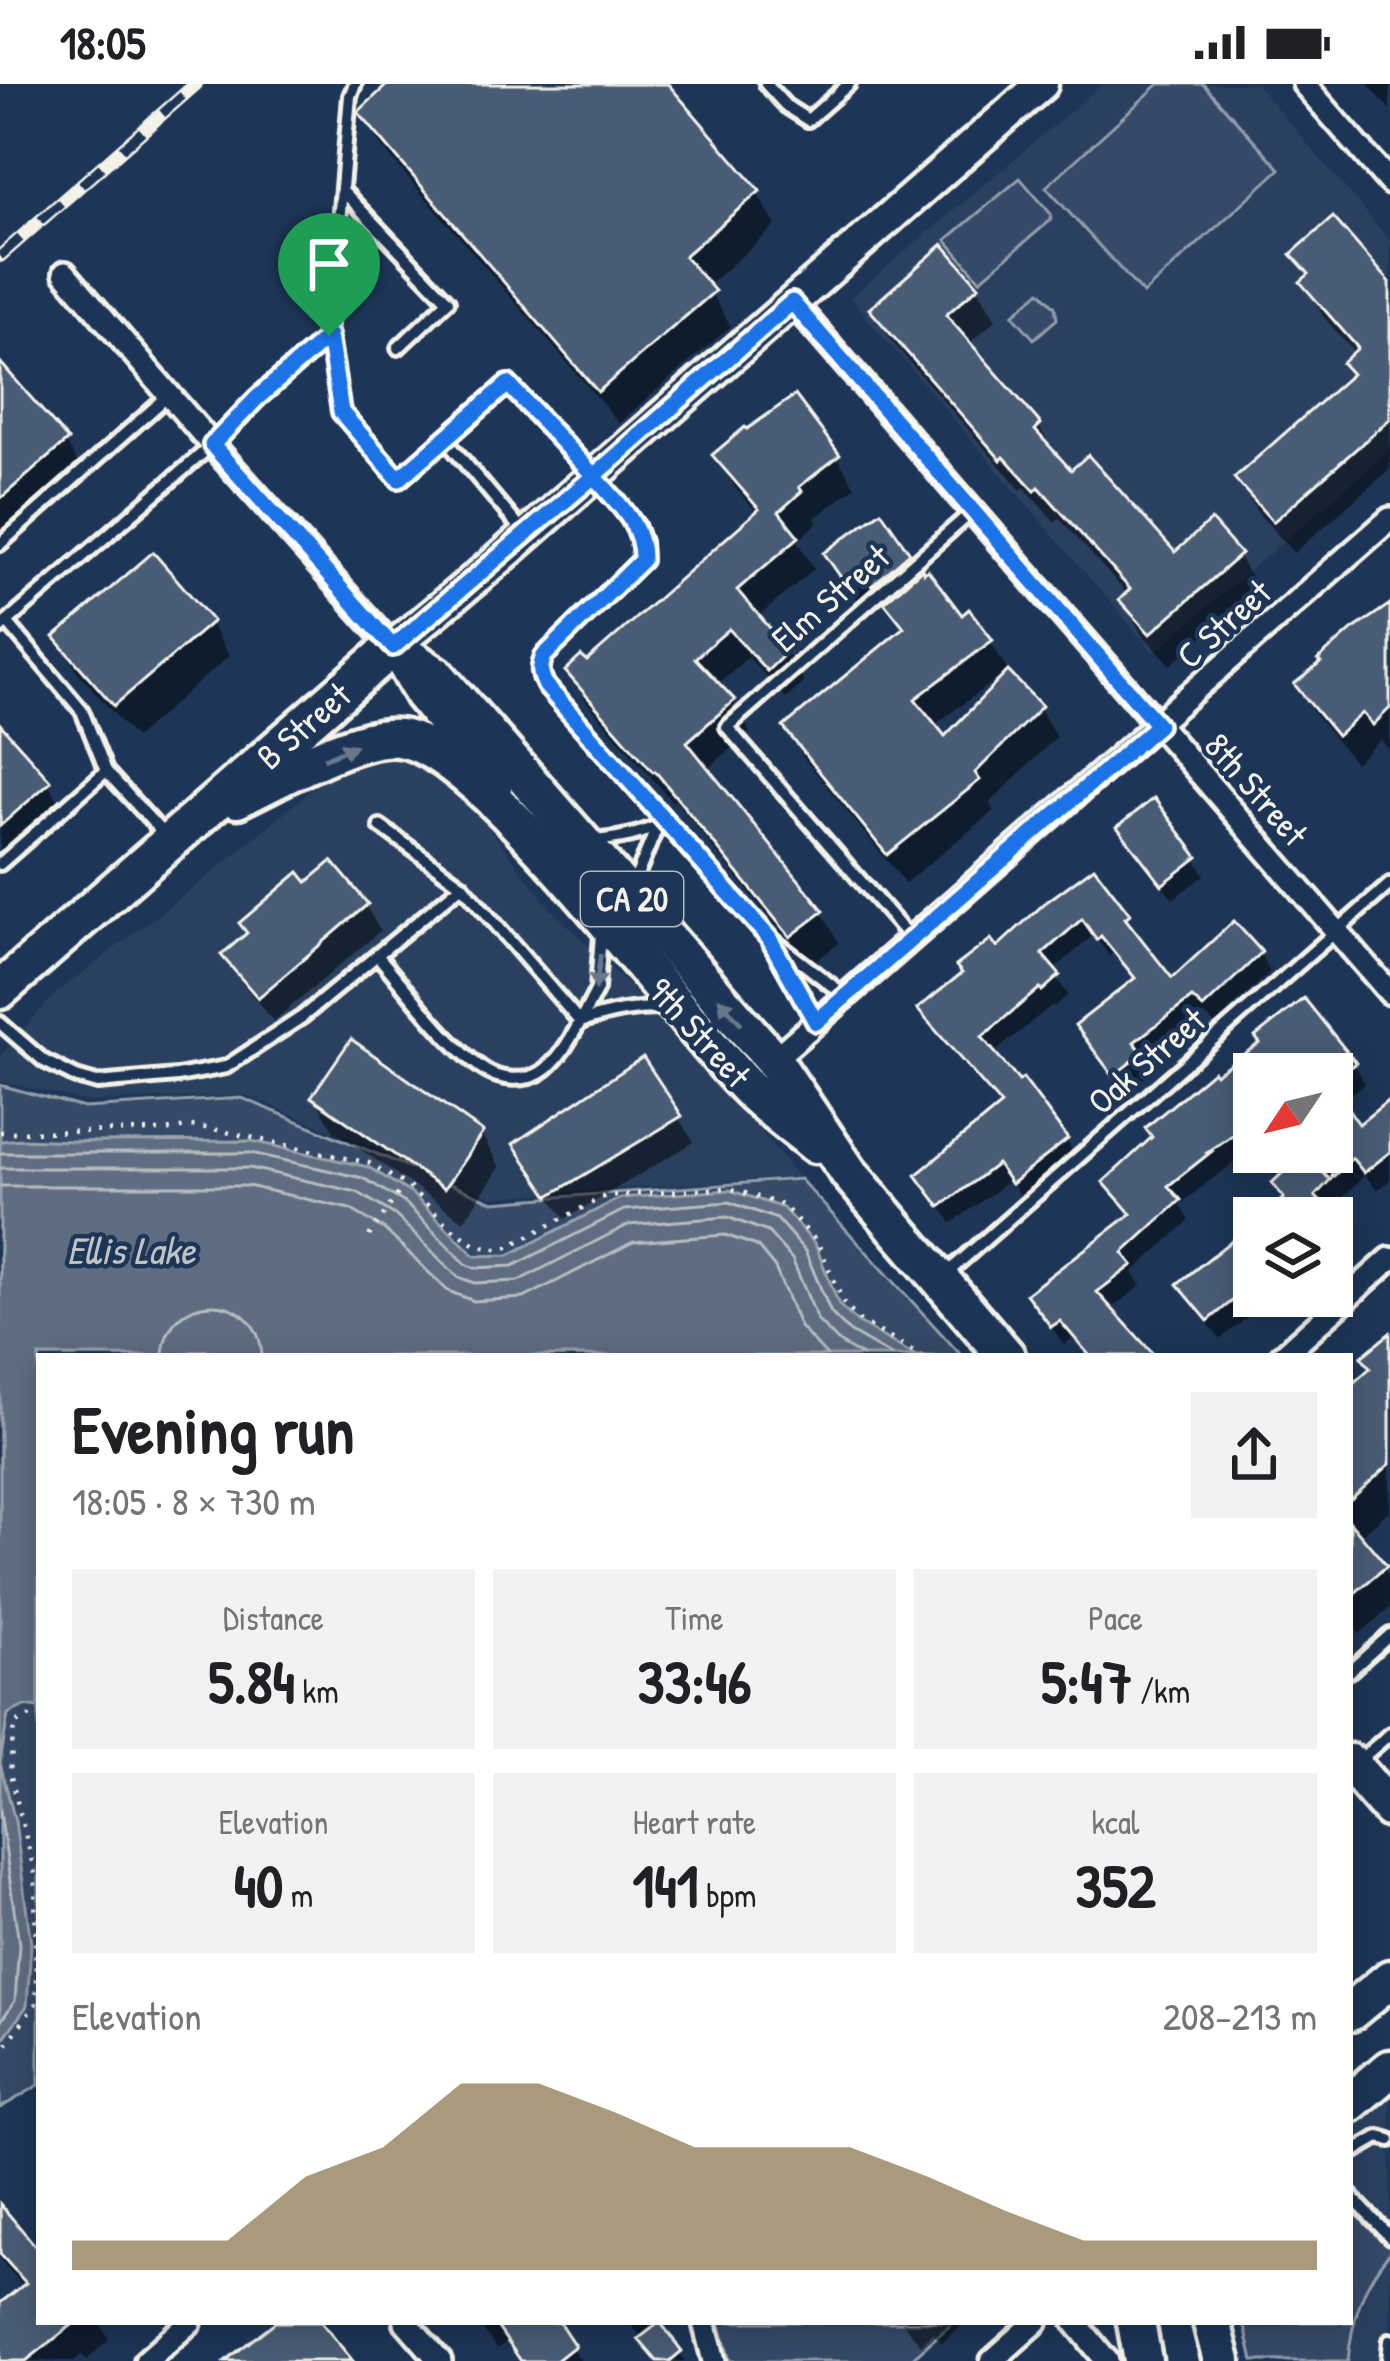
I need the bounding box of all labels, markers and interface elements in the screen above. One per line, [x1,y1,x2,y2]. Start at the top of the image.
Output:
text: 18:05 [60,12,145,73]
pin [278,213,380,336]
icon: arrive [296,231,362,297]
street label: Elm Street [760,532,900,662]
street label: C Street [1165,567,1281,679]
street label: B Street [245,670,361,780]
street label: 8th Street [1194,722,1320,857]
one-way arrow [323,741,358,761]
road number: CA 20 [581,872,683,926]
one-way arrow [588,954,607,992]
street label: 9th Street [637,966,763,1098]
street label: Oak Street [1077,995,1216,1125]
one-way arrow [717,996,744,1026]
north arrow [1233,1053,1353,1173]
map controls [1233,1053,1353,1317]
button: layers [1233,1197,1353,1317]
water label: Ellis Lake [67,1223,197,1276]
text: Evening run [72,1384,354,1474]
button: share [1191,1392,1317,1518]
text: 18:05 · 8 × 730 m [72,1474,315,1527]
text: Distance [223,1596,324,1640]
text: Time [665,1596,724,1640]
text: Pace [1088,1596,1143,1640]
text: 5.84 [208,1640,295,1722]
text: 33:46 [637,1640,752,1722]
text: 5:47 [1041,1640,1132,1722]
text: km [295,1669,339,1713]
text: /km [1132,1669,1190,1713]
text: Elevation [219,1800,328,1844]
text: Heart rate [633,1800,756,1844]
text: kcal [1091,1800,1140,1844]
text: 40 [234,1844,283,1926]
text: 141 [633,1844,699,1926]
text: 352 [1075,1844,1156,1926]
text: m [283,1873,313,1917]
text: bpm [699,1873,756,1917]
text: Elevation [72,1989,202,2042]
text: 208–213 m [1163,1989,1317,2042]

